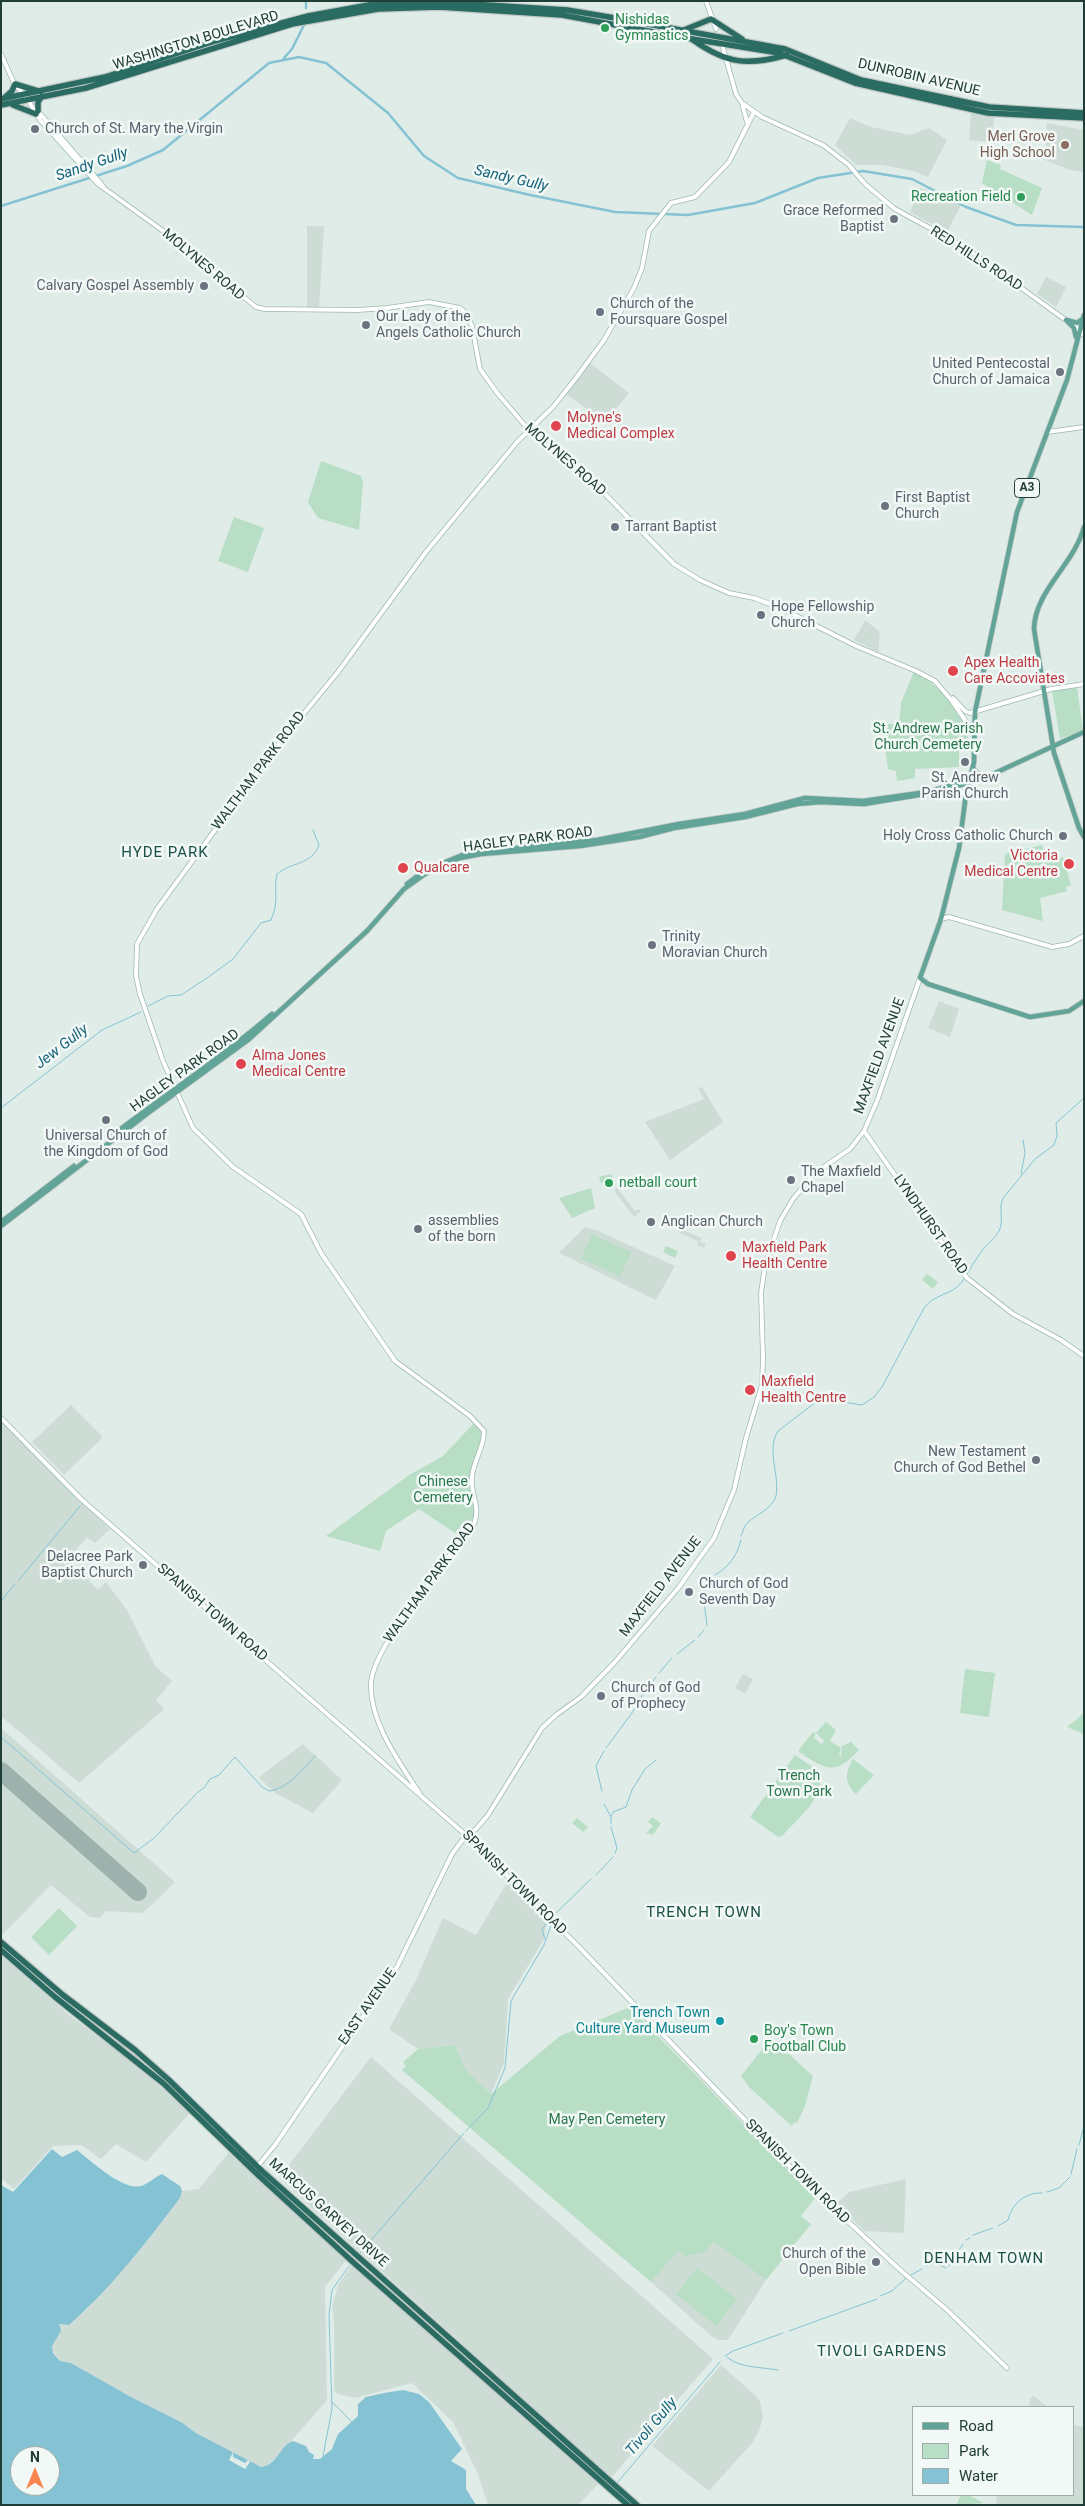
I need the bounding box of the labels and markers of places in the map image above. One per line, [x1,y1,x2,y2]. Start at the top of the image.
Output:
place label: Nishidas Gymnastics [615,12,689,44]
marker: Nishidas Gymnastics [599,22,611,34]
place label: Church of St. Mary the Virgin [45,121,223,137]
marker: Church of St. Mary the Virgin [29,123,41,135]
place label: Merl Grove High School [980,129,1055,162]
marker: Merl Grove High School [1059,139,1071,151]
place label: Recreation Field [911,189,1011,205]
marker: Recreation Field [1015,191,1027,203]
place label: Grace Reformed Baptist [783,203,884,236]
marker: Grace Reformed Baptist [888,213,900,225]
place label: Calvary Gospel Assembly [37,278,194,294]
marker: Calvary Gospel Assembly [198,280,210,292]
place label: Church of the Foursquare Gospel [610,296,728,328]
marker: Church of the Foursquare Gospel [594,306,606,318]
place label: Our Lady of the Angels Catholic Church [376,309,521,342]
marker: Our Lady of the Angels Catholic Church [360,319,372,331]
place label: United Pentecostal Church of Jamaica [932,356,1050,388]
marker: United Pentecostal Church of Jamaica [1054,366,1066,378]
place label: Molyne's Medical Complex [567,410,675,442]
marker: Molyne's Medical Complex [549,419,563,433]
place label: First Baptist Church [895,490,970,522]
marker: First Baptist Church [879,500,891,512]
place label: Tarrant Baptist [625,519,717,535]
marker: Tarrant Baptist [609,521,621,533]
place label: Hope Fellowship Church [771,599,874,632]
marker: Hope Fellowship Church [755,609,767,621]
place label: Apex Health Care Accoviates [964,655,1065,688]
marker: Apex Health Care Accoviates [946,664,960,678]
marker: St. Andrew Parish Church [959,756,971,768]
place label: St. Andrew Parish Church [921,770,1009,802]
place label: Holy Cross Catholic Church [883,828,1053,844]
marker: Holy Cross Catholic Church [1057,830,1069,842]
place label: Victoria Medical Centre [964,848,1058,880]
marker: Victoria Medical Centre [1062,857,1076,871]
place label: Qualcare [414,860,469,876]
marker: Qualcare [396,861,410,875]
place label: Trinity Moravian Church [662,929,767,962]
marker: Trinity Moravian Church [646,939,658,951]
place label: Alma Jones Medical Centre [252,1048,346,1080]
marker: Alma Jones Medical Centre [234,1057,248,1071]
marker: Universal Church of the Kingdom of God [100,1114,112,1126]
place label: Universal Church of the Kingdom of God [44,1128,168,1160]
place label: The Maxfield Chapel [801,1164,881,1196]
marker: The Maxfield Chapel [785,1174,797,1186]
place label: netball court [619,1175,697,1191]
marker: netball court [603,1177,615,1189]
place label: assemblies of the born [428,1213,499,1246]
place label: Anglican Church [661,1214,763,1230]
marker: Anglican Church [645,1216,657,1228]
marker: assemblies of the born [412,1223,424,1235]
place label: Maxfield Park Health Centre [742,1240,827,1272]
marker: Maxfield Park Health Centre [724,1249,738,1263]
place label: Maxfield Health Centre [761,1374,846,1406]
marker: Maxfield Health Centre [743,1383,757,1397]
place label: New Testament Church of God Bethel [894,1444,1026,1476]
marker: New Testament Church of God Bethel [1030,1454,1042,1466]
place label: Delacree Park Baptist Church [41,1549,133,1581]
marker: Delacree Park Baptist Church [137,1559,149,1571]
place label: Church of God Seventh Day [699,1576,788,1608]
marker: Church of God Seventh Day [683,1586,695,1598]
place label: Church of God of Prophecy [611,1680,700,1712]
marker: Church of God of Prophecy [595,1690,607,1702]
place label: Trench Town Culture Yard Museum [576,2005,710,2038]
marker: Trench Town Culture Yard Museum [714,2015,726,2027]
place label: Boy's Town Football Club [764,2023,846,2056]
marker: Boy's Town Football Club [748,2033,760,2045]
place label: Church of the Open Bible [782,2246,866,2278]
marker: Church of the Open Bible [870,2256,882,2268]

